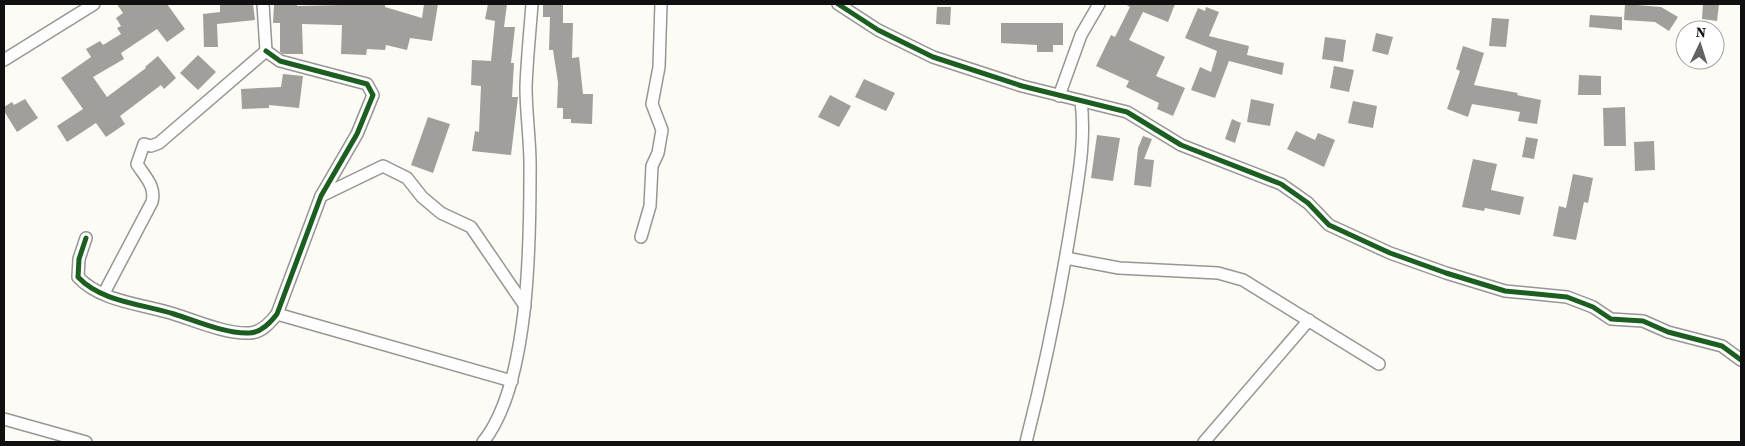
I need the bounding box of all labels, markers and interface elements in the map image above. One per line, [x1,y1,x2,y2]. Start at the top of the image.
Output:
north arrow [1675,20,1725,70]
text: N [1695,22,1707,42]

